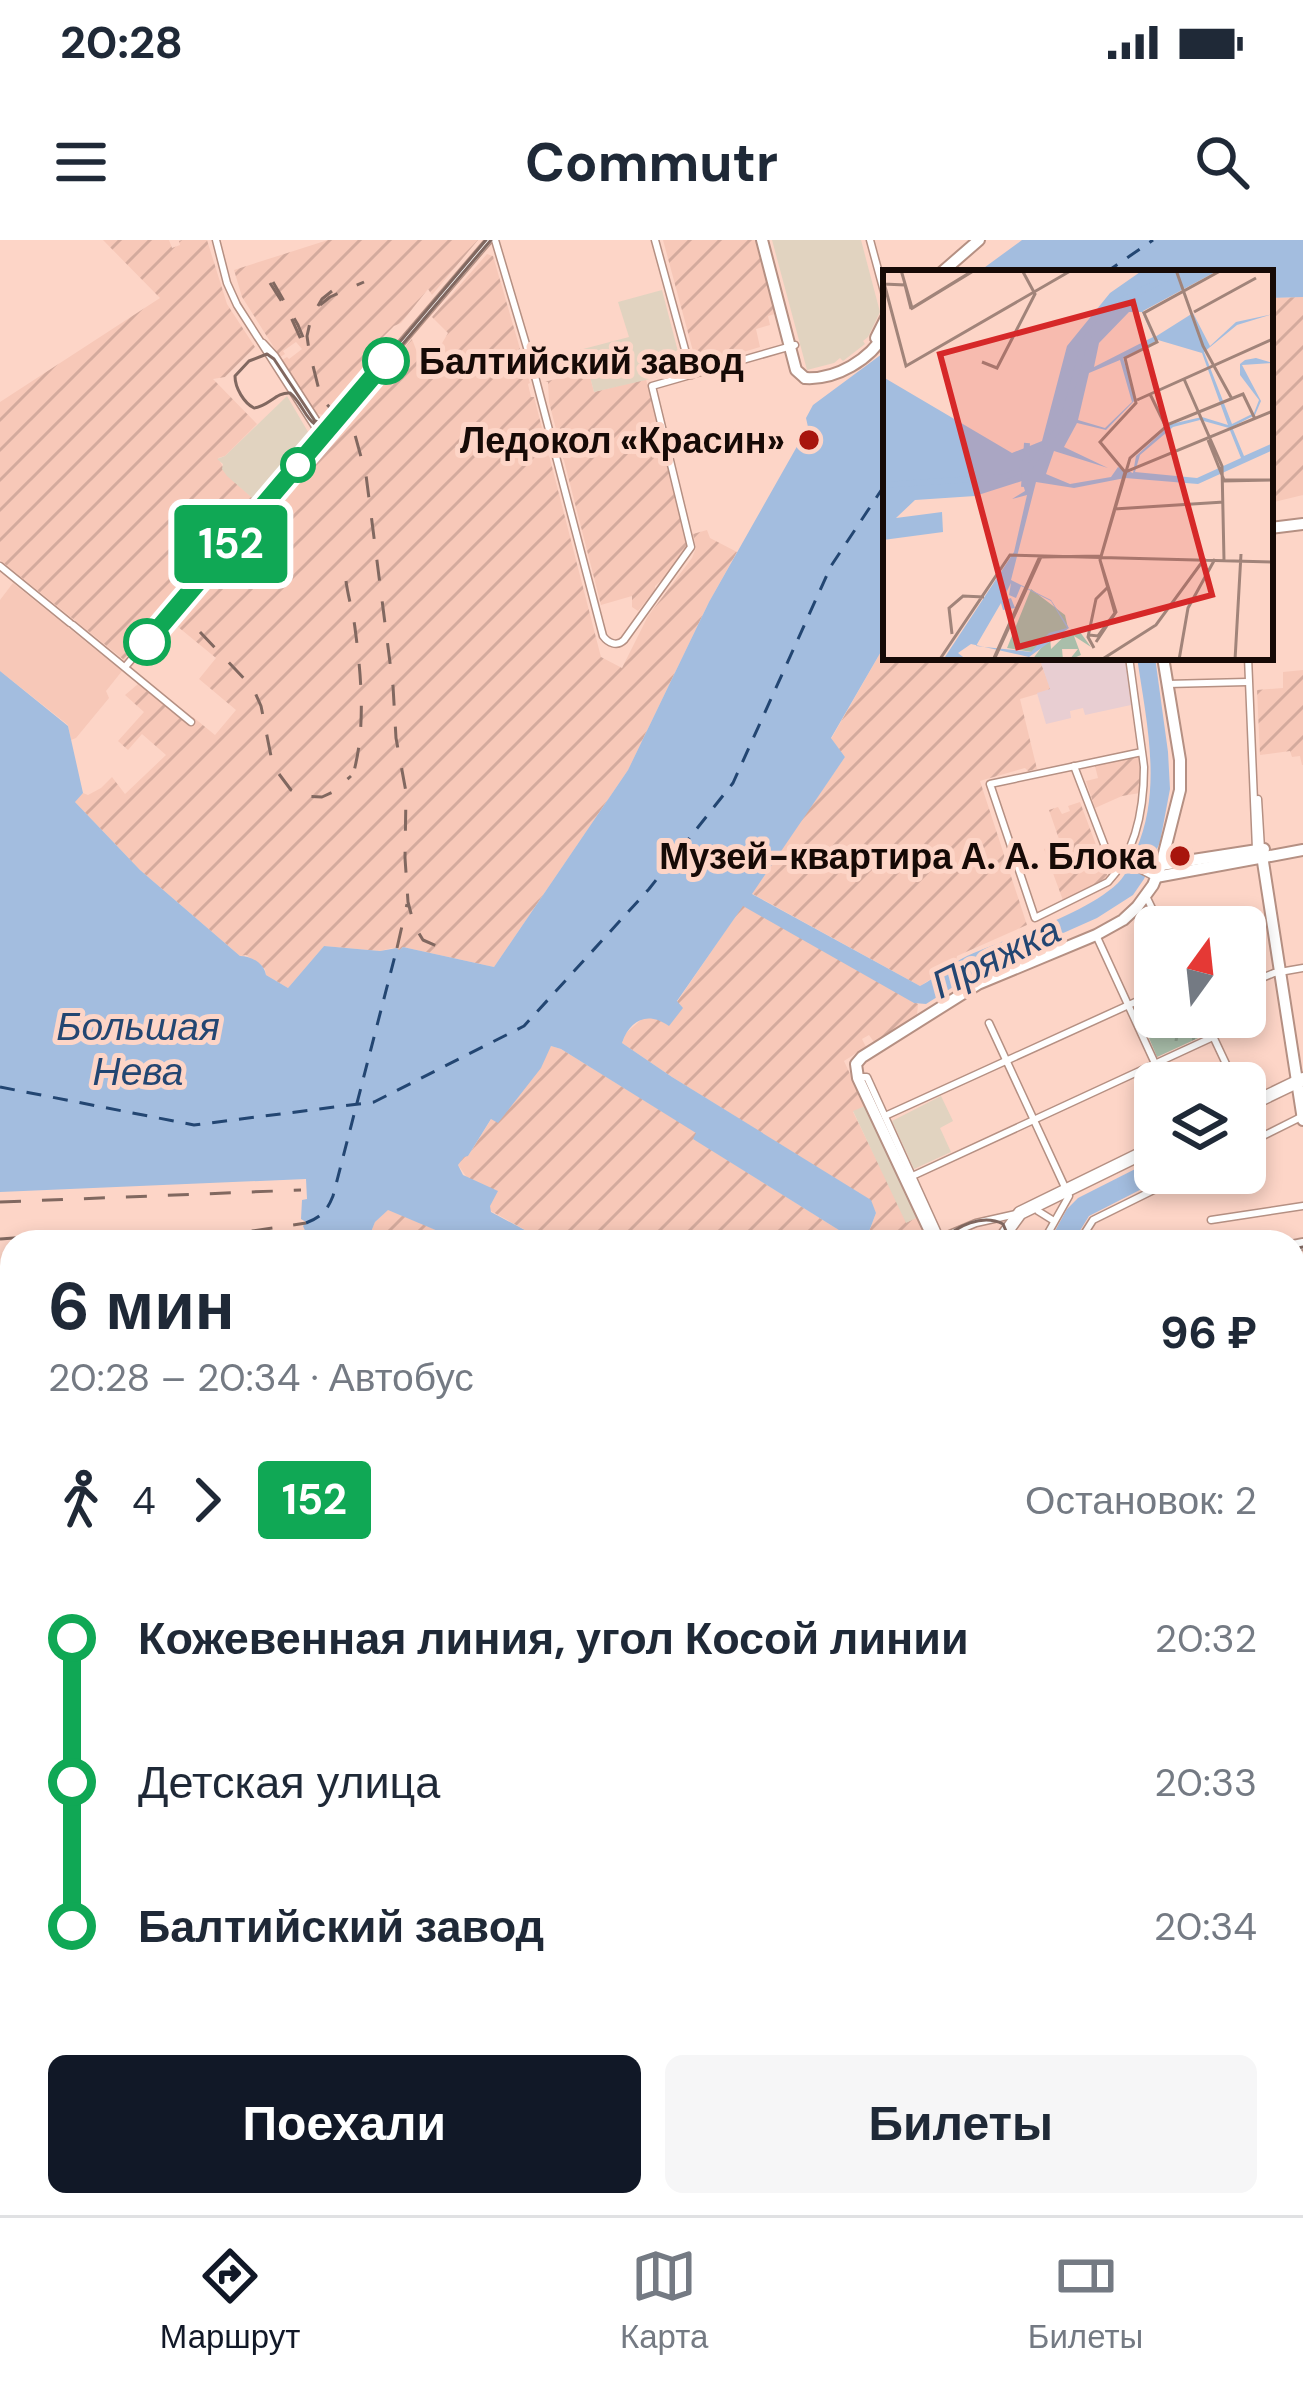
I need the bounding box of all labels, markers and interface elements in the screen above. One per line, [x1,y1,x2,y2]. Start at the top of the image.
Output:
text: 20:28 [60,13,183,72]
text: Commutr [525,127,778,198]
icon: menu [48,129,114,195]
icon: search [1189,129,1255,195]
inset map [883,270,1273,660]
place label: Балтийский завод [419,338,744,385]
marker: Балтийский завод [364,339,408,383]
place label: Ледокол «Красин» [460,417,785,464]
marker: Ледокол «Красин» [796,427,822,453]
unlabelled marker [282,449,314,481]
line badge: 152 [162,505,300,583]
text: 152 [198,516,264,571]
unlabelled marker [125,620,169,664]
place label: Музей-квартира А. А. Блока [659,833,1157,880]
marker: Музей-квартира А. А. Блока [1167,843,1193,869]
water label: Пряжка [923,904,1069,1010]
north arrow [1134,906,1266,1038]
map controls [1134,906,1266,1194]
water label: Большая Нева [56,1001,220,1097]
button: layers [1134,1062,1266,1194]
text: 6 мин [48,1264,235,1349]
text: 96 ₽ [1160,1303,1257,1362]
text: 20:28 – 20:34 · Автобус [48,1352,474,1403]
icon: walk [48,1467,114,1533]
icon: forward [174,1467,240,1533]
text: 152 [282,1472,347,1527]
text: 4 [132,1475,156,1526]
text: Остановок: 2 [1025,1475,1257,1526]
text: Кожевенная линия, угол Косой линии [138,1609,969,1668]
text: 20:32 [1155,1613,1257,1664]
text: Детская улица [138,1753,440,1812]
text: 20:33 [1154,1757,1257,1808]
text: Балтийский завод [138,1897,544,1956]
text: 20:34 [1154,1901,1257,1952]
button: Поехали [48,2055,641,2193]
button: Билеты [665,2055,1257,2193]
tab: Маршрут [160,2243,300,2358]
tab: Карта [620,2243,708,2358]
tab: Билеты [1028,2243,1143,2358]

